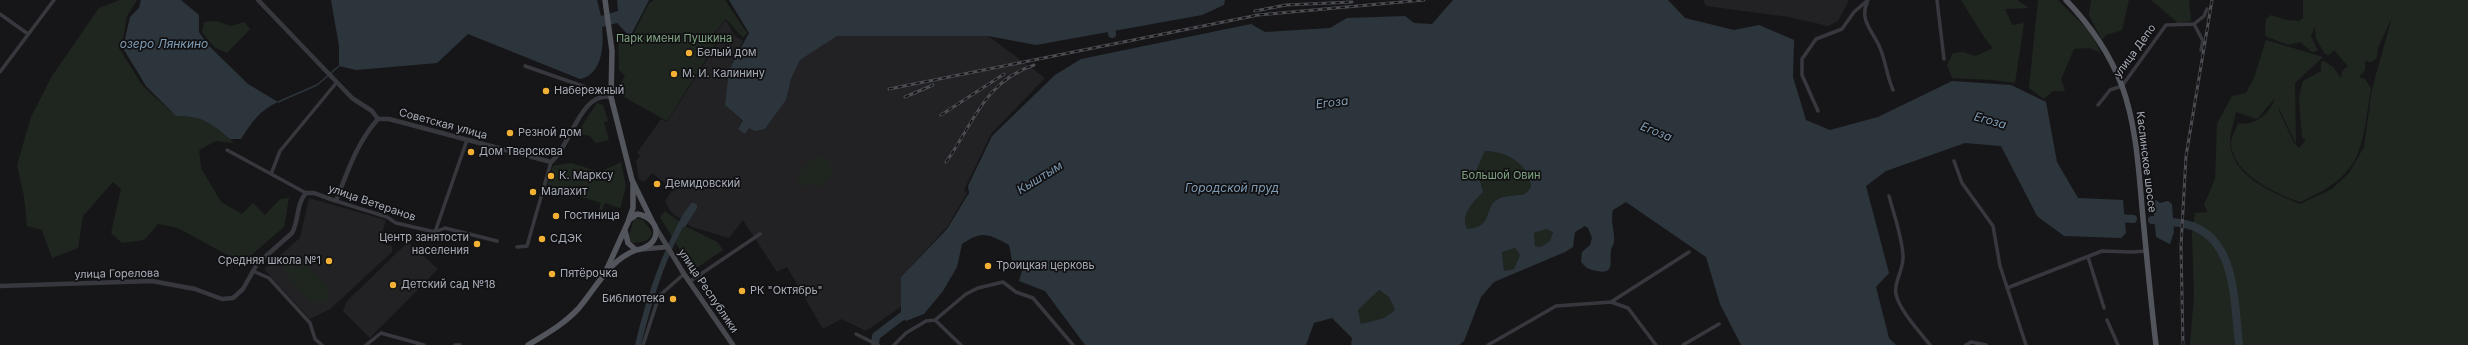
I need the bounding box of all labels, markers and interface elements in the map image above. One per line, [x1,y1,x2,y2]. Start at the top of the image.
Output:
street label: улица Депо [2111,22,2159,80]
park label: Парк имени Пушкина [616,32,732,46]
water label: озеро Лянкино [120,37,208,51]
place label: Белый дом [697,46,757,60]
marker: Белый дом [684,48,694,58]
place label: М. И. Калинину [682,67,765,81]
marker: М. И. Калинину [669,69,679,79]
place label: Набережный [554,84,624,98]
marker: Набережный [541,86,551,96]
water label: Егоза [1315,94,1349,112]
street label: Советская улица [397,106,489,142]
water label: Егоза [1972,110,2008,132]
street label: Каслинское шоссе [2133,111,2159,213]
water label: Егоза [1638,119,1674,145]
place label: Резной дом [518,126,581,140]
marker: Резной дом [505,128,515,138]
place label: Дом Тверскова [479,145,563,159]
marker: Дом Тверскова [466,147,476,157]
water label: Кыштым [1015,158,1065,198]
place label: К. Марксу [559,169,613,183]
park label: Большой Овин [1461,169,1541,183]
marker: К. Марксу [546,171,556,181]
place label: Демидовский [665,177,740,191]
marker: Демидовский [652,179,662,189]
water label: Городской пруд [1185,181,1279,195]
street label: улица Ветеранов [327,182,417,224]
place label: Малахит [541,185,587,199]
marker: Малахит [528,187,538,197]
place label: Гостиница [564,209,620,223]
marker: Гостиница [551,211,561,221]
place label: Центр занятости населения [379,231,469,257]
place label: СДЭК [550,232,582,246]
marker: СДЭК [537,234,547,244]
marker: Центр занятости населения [472,239,482,249]
street label: улица Республики [675,247,741,335]
place label: Средняя школа №1 [218,254,321,268]
marker: Средняя школа №1 [324,256,334,266]
place label: Троицкая церковь [996,259,1095,273]
marker: Троицкая церковь [983,261,993,271]
street label: улица Горелова [74,267,160,281]
place label: Пятёрочка [560,267,618,281]
marker: Пятёрочка [547,269,557,279]
place label: Детский сад №18 [401,278,496,292]
marker: Детский сад №18 [388,280,398,290]
place label: РК "Октябрь" [750,284,823,298]
marker: РК "Октябрь" [737,286,747,296]
place label: Библиотека [602,292,665,306]
marker: Библиотека [668,294,678,304]

